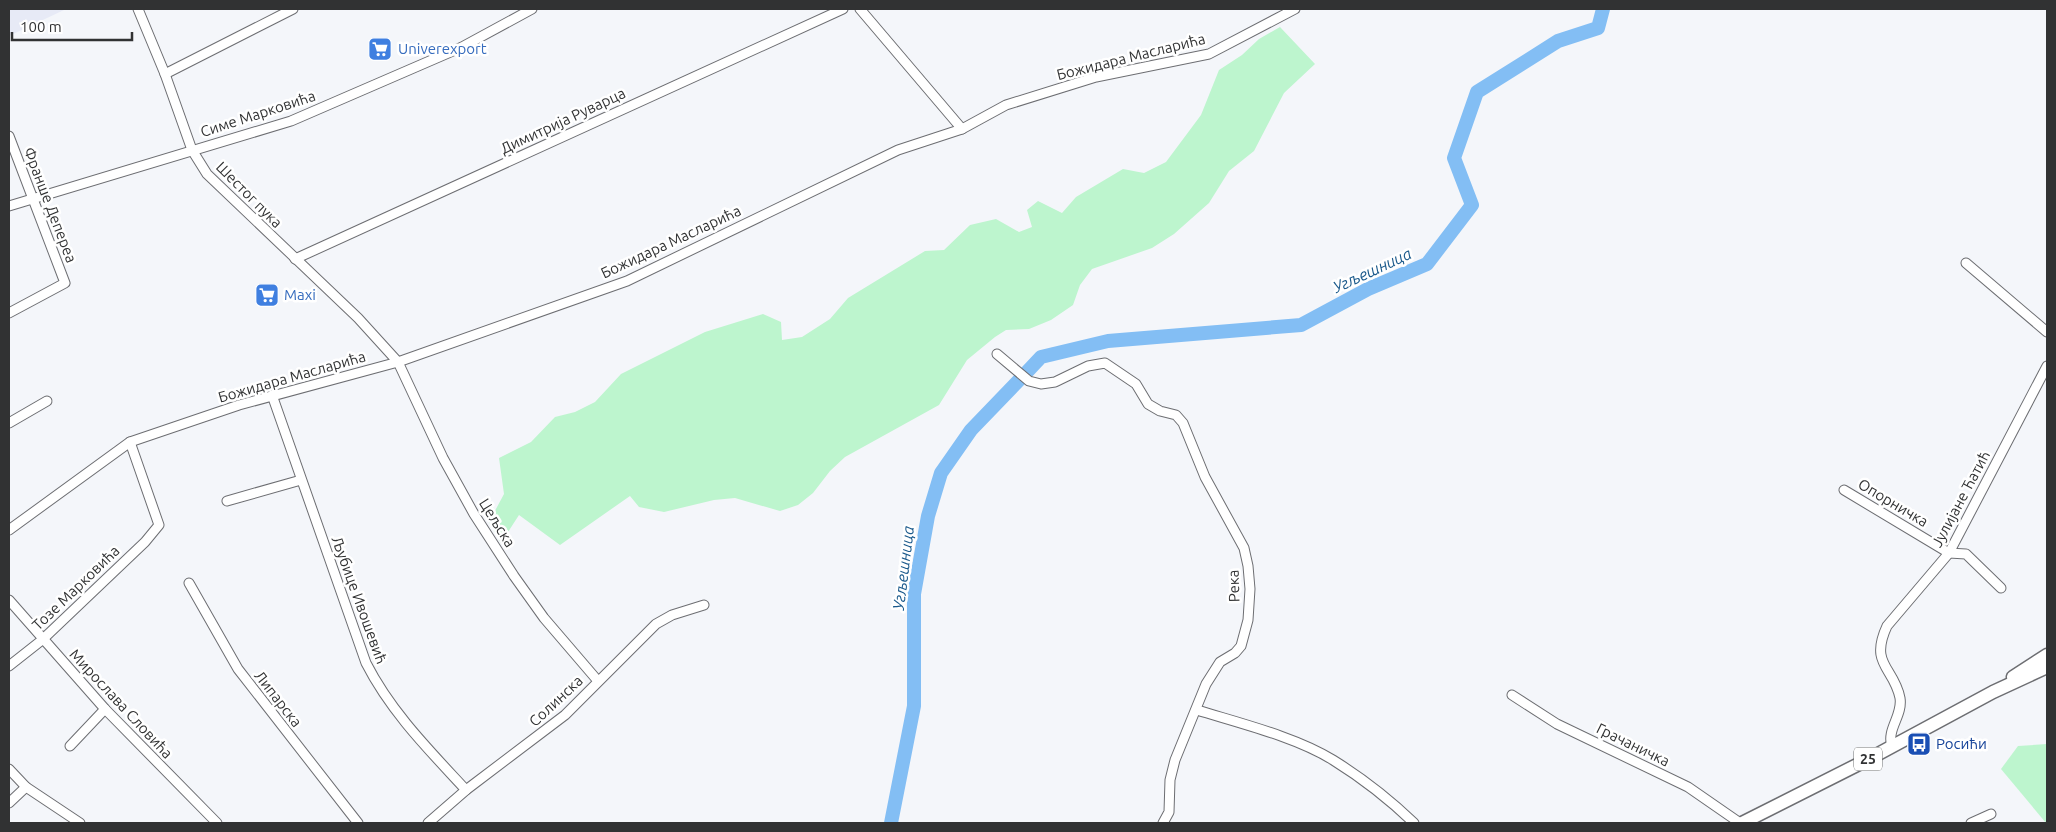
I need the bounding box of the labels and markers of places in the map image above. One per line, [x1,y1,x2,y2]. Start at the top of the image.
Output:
supermarket icon: Univerexport [367,36,393,62]
place label: Univerexport [398,40,487,57]
supermarket icon: Maxi [254,282,280,308]
place label: Maxi [284,286,316,303]
bus stop icon: Росићи [1906,731,1932,757]
place label: Росићи [1936,735,1987,752]

